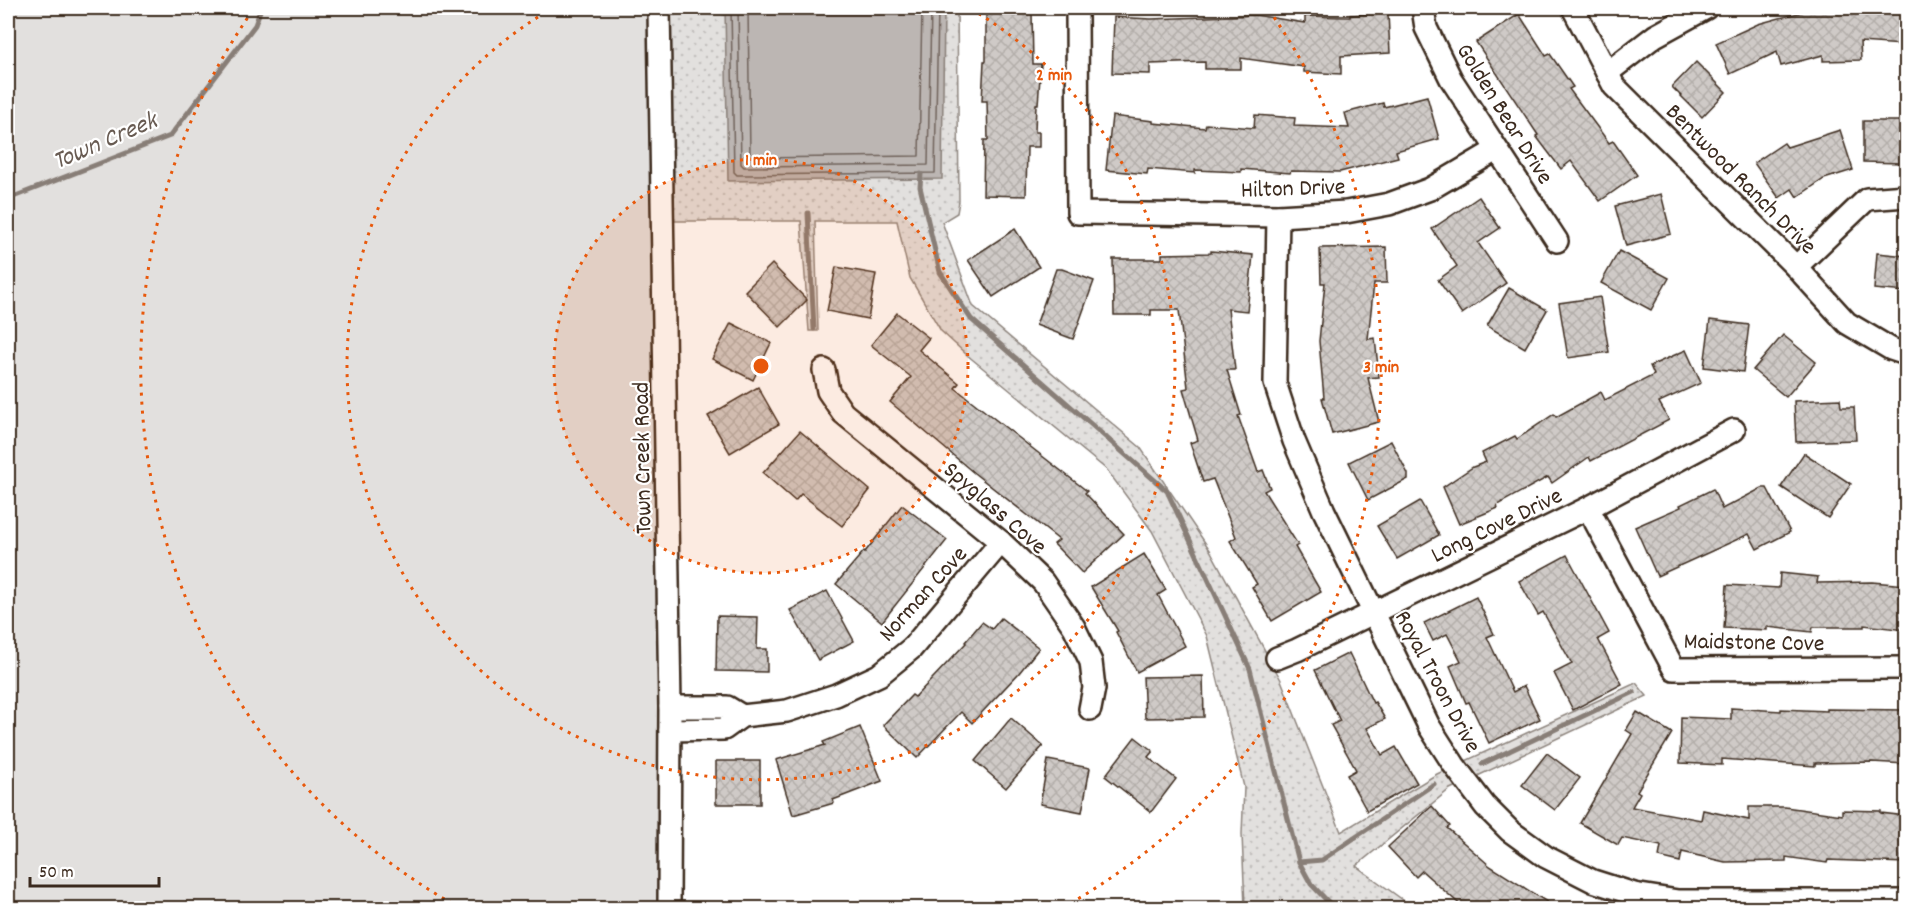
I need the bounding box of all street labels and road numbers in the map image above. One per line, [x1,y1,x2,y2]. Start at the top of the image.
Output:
street label: Golden Bear Drive [1446,37,1560,192]
street label: Bentwood Ranch Drive [1656,97,1823,264]
street label: Hilton Drive [1240,171,1346,209]
street label: Town Creek Road [626,382,662,534]
street label: Spyglass Cove [935,455,1053,564]
street label: Long Cove Drive [1426,480,1569,573]
street label: Norman Cove [872,539,977,651]
street label: Royal Troon Drive [1384,605,1488,760]
street label: Maidstone Cove [1683,626,1825,662]

